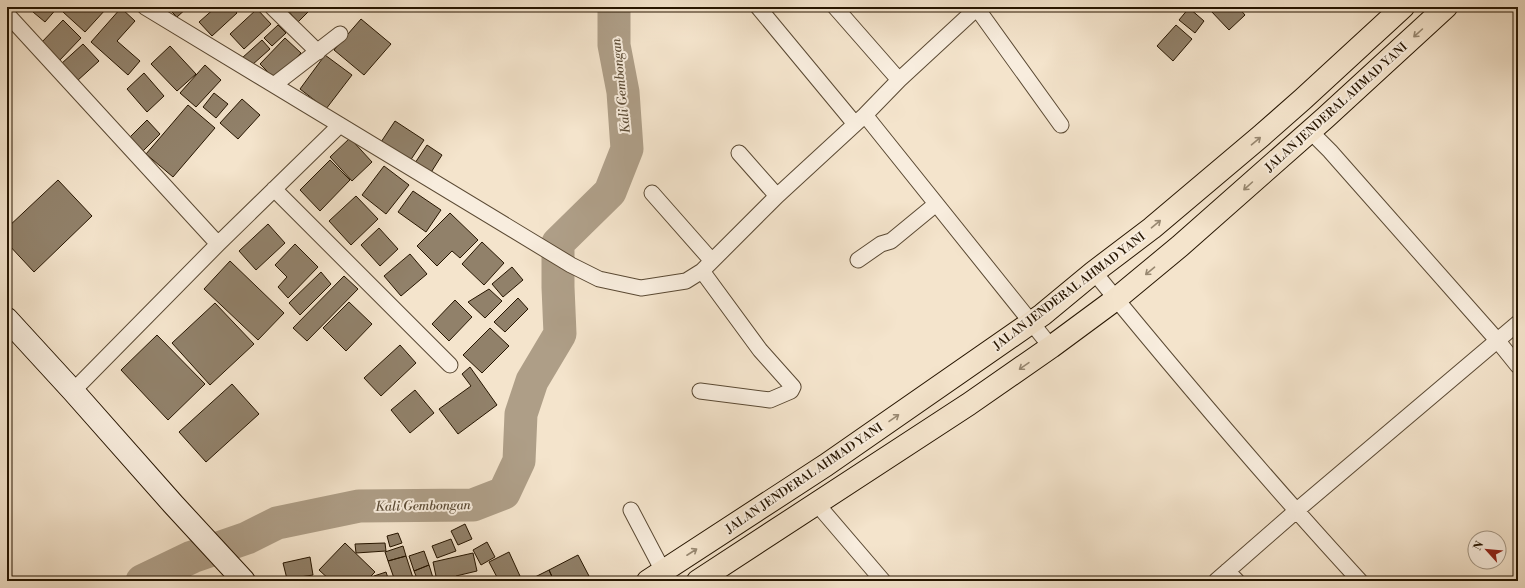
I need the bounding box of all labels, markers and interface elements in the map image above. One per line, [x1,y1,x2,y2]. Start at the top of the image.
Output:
one-way arrow [1412,29,1423,38]
water label: Kali Gembongan [608,37,634,134]
street label: JALAN JENDERAL AHMAD YANI [1261,39,1411,176]
one-way arrow [1250,136,1261,145]
one-way arrow [1243,181,1253,190]
one-way arrow [1151,220,1161,229]
street label: JALAN JENDERAL AHMAD YANI [990,229,1149,354]
one-way arrow [1144,266,1155,275]
one-way arrow [1018,362,1029,370]
one-way arrow [888,414,899,422]
street label: JALAN JENDERAL AHMAD YANI [722,420,886,537]
water label: Kali Gembongan [375,497,472,515]
north arrow [1467,530,1507,570]
text: N [1471,539,1487,553]
one-way arrow [686,547,698,555]

